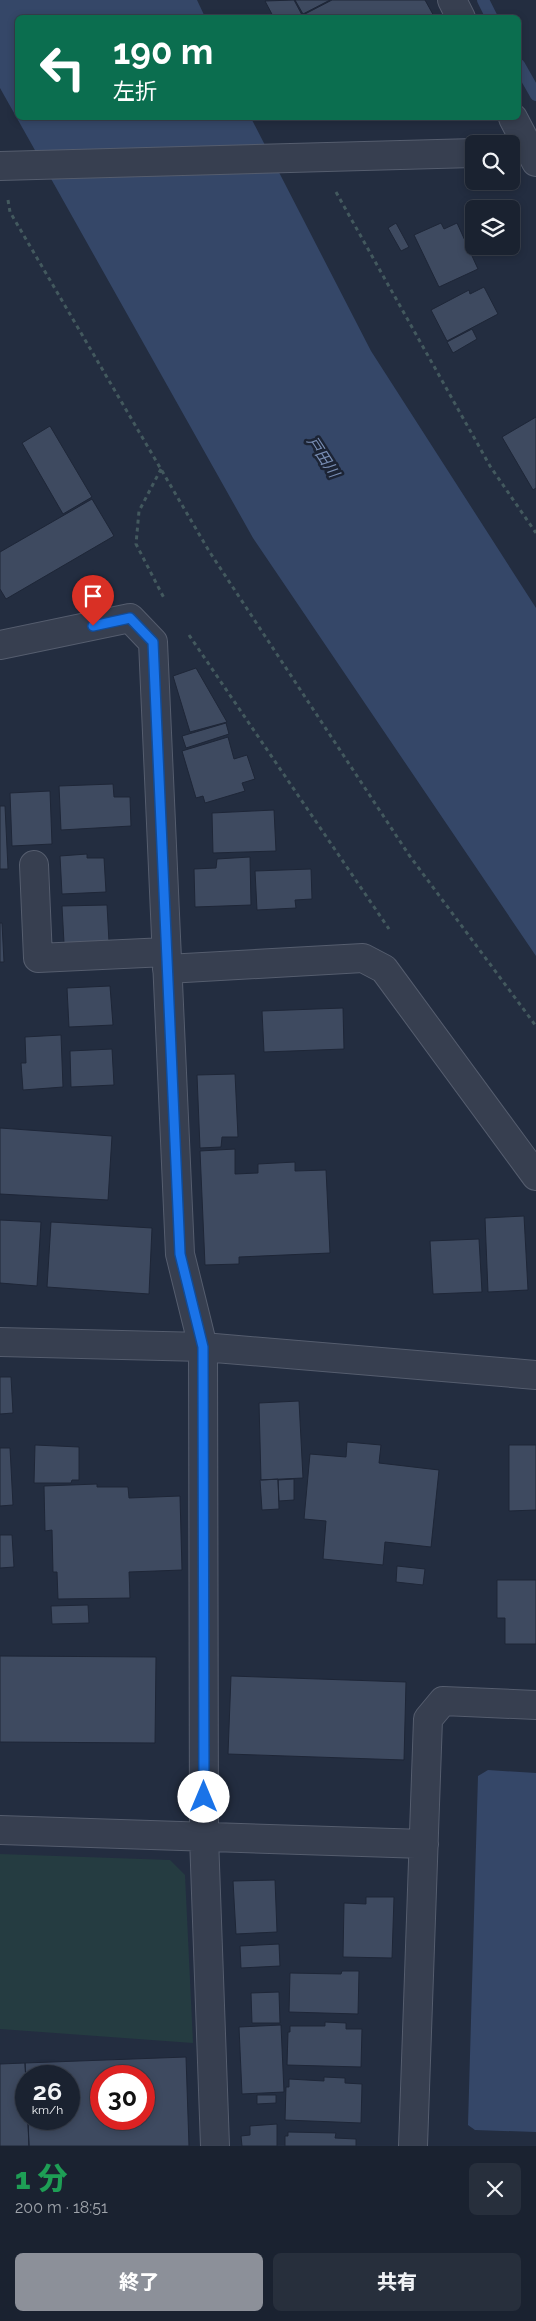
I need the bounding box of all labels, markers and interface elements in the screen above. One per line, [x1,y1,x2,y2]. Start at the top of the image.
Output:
text: 190 m [113,31,213,72]
icon: left [30,35,95,100]
text: 左折 [113,78,157,104]
map controls [465,135,520,255]
button: search [465,135,520,190]
button: layers [465,200,520,255]
water label: 戸田川 [303,433,344,482]
pin [72,575,114,626]
icon: arrive [79,582,107,610]
position arrow [177,1770,229,1822]
speed limit sign: 30 [90,2065,155,2130]
text: 26 [33,2076,62,2106]
text: km/h [32,2103,63,2117]
text: 1 分 [15,2161,68,2196]
button: close [469,2163,521,2215]
text: 200 m · 18:51 [15,2198,108,2217]
button: 終了 [15,2253,263,2311]
button: 共有 [273,2253,521,2311]

